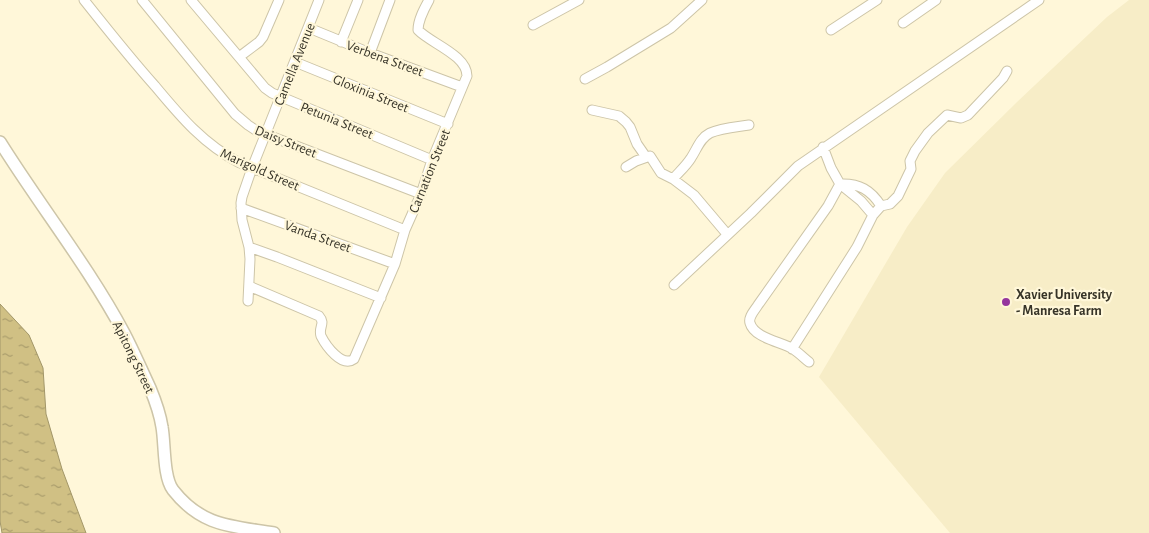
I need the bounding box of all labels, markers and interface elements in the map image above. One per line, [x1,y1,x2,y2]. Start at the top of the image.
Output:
street label: Camella Avenue [272,21,318,108]
street label: Verbena Street [344,39,426,80]
street label: Gloxinia Street [331,72,411,116]
street label: Petunia Street [298,100,375,142]
street label: Daisy Street [253,123,319,161]
street label: Carnation Street [407,127,453,215]
street label: Marigold Street [218,146,302,194]
street label: Vanda Street [283,218,353,256]
place label: Xavier University - Manresa Farm [1016,288,1113,318]
marker: Xavier University - Manresa Farm [1000,296,1012,308]
street label: Apitong Street [110,319,157,396]

